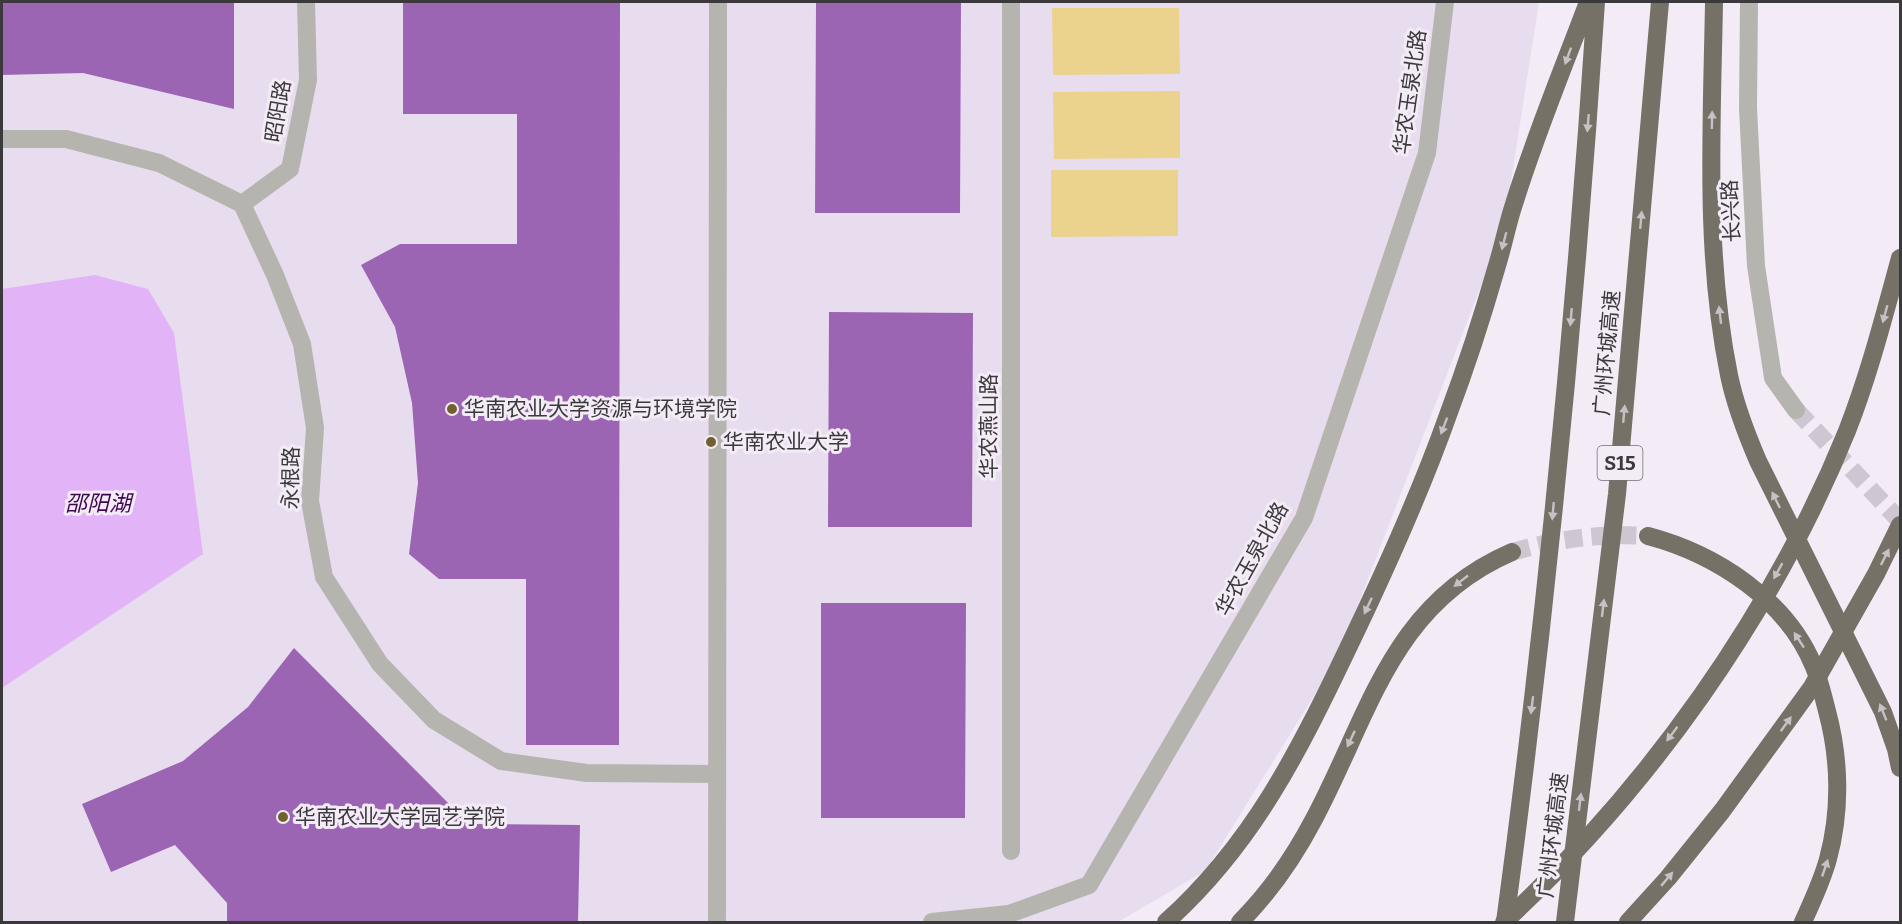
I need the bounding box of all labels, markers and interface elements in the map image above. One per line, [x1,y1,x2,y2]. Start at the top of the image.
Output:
street label: 华农玉泉北路 [1388,28,1432,156]
one-way arrow [1562,48,1572,66]
street label: 昭阳路 [260,78,296,144]
one-way arrow [1707,111,1717,130]
one-way arrow [1583,113,1593,132]
street label: 长兴路 [1716,179,1746,243]
one-way arrow [1636,211,1646,230]
one-way arrow [1499,232,1508,250]
street label: 广州环城高速 [1589,289,1625,417]
one-way arrow [1715,305,1724,324]
one-way arrow [1880,305,1889,323]
one-way arrow [1566,307,1576,326]
street label: 华农燕山路 [976,374,1002,479]
place label: 华南农业大学资源与环境学院 [464,396,737,422]
marker: 华南农业大学资源与环境学院 [445,402,459,416]
one-way arrow [1619,405,1629,424]
one-way arrow [1439,417,1448,435]
place label: 华南农业大学 [723,429,849,455]
marker: 华南农业大学 [704,435,718,449]
street label: 永根路 [277,446,305,510]
road number: S15 [1598,446,1642,480]
water label: 邵阳湖 [65,490,134,517]
one-way arrow [1771,492,1781,509]
street label: 华农玉泉北路 [1210,498,1294,620]
one-way arrow [1548,502,1558,521]
one-way arrow [1880,548,1890,565]
one-way arrow [1773,563,1784,579]
one-way arrow [1453,574,1469,587]
one-way arrow [1364,597,1373,614]
one-way arrow [1598,599,1608,618]
one-way arrow [1793,633,1805,649]
one-way arrow [1528,696,1537,715]
one-way arrow [1878,703,1887,721]
one-way arrow [1779,717,1791,732]
one-way arrow [1666,726,1678,742]
one-way arrow [1347,731,1356,748]
street label: 广州环城高速 [1532,771,1574,899]
one-way arrow [1576,792,1585,811]
place label: 华南农业大学园艺学院 [295,804,505,830]
marker: 华南农业大学园艺学院 [276,810,290,824]
one-way arrow [1820,859,1830,877]
one-way arrow [1660,872,1673,887]

